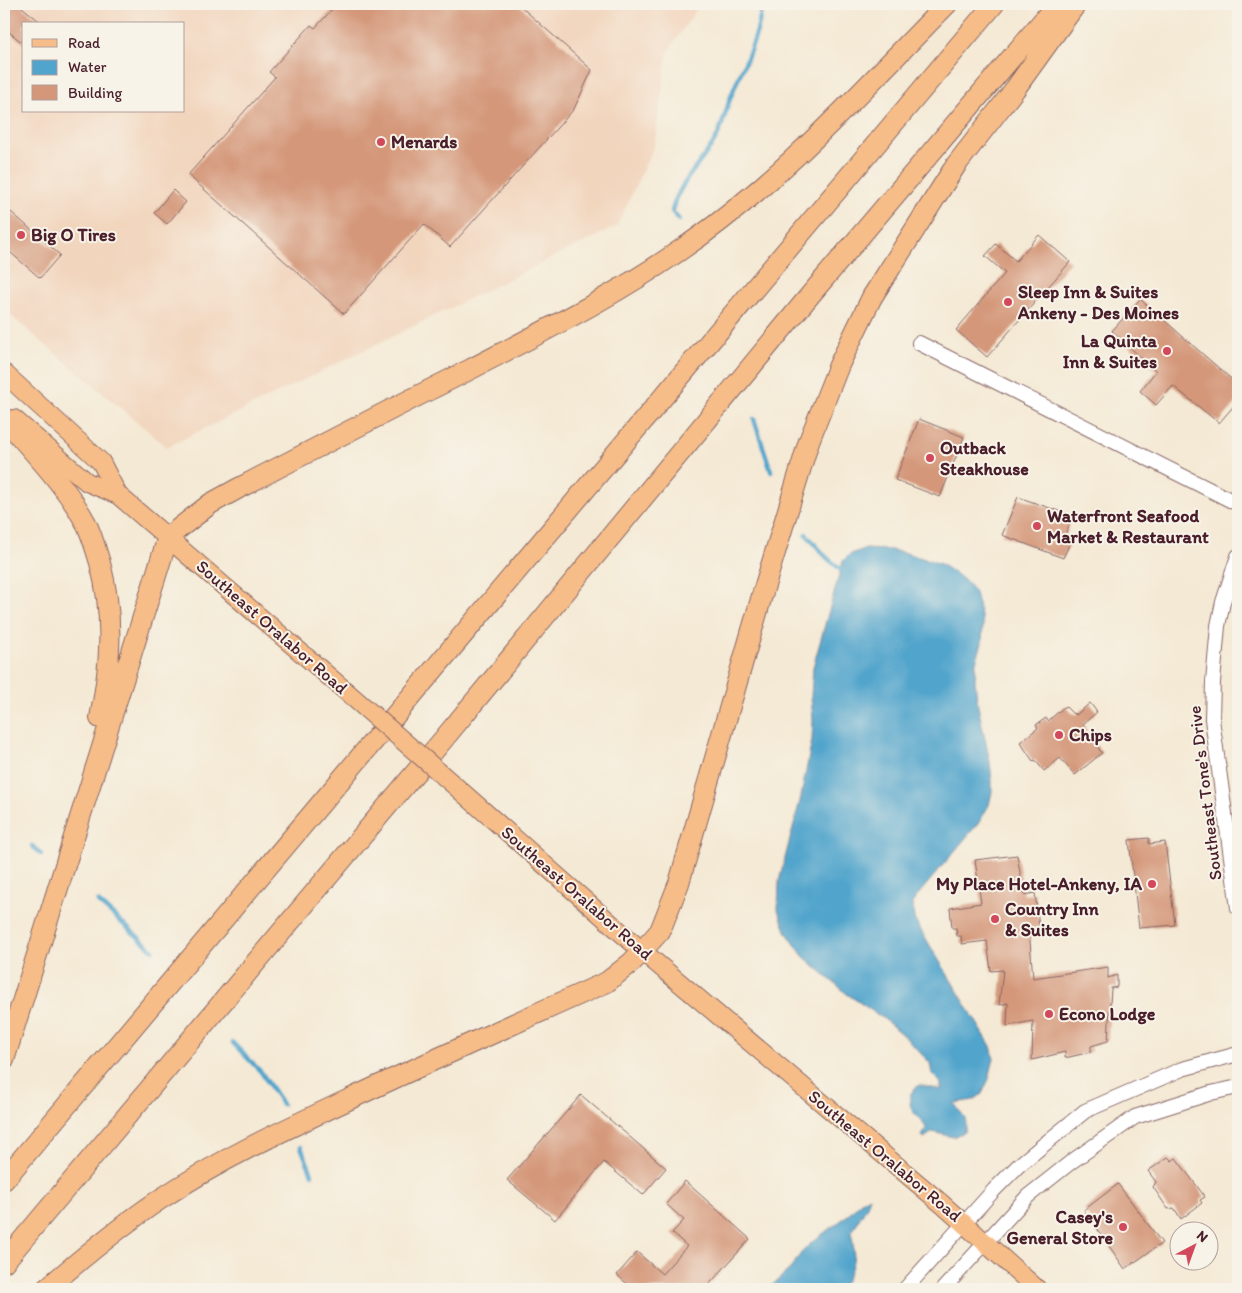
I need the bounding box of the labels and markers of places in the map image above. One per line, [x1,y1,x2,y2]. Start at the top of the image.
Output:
place label: Menards [391,131,457,153]
marker: Menards [375,136,387,148]
place label: Big O Tires [31,224,116,246]
marker: Big O Tires [15,229,27,241]
place label: Sleep Inn & Suites Ankeny - Des Moines [1017,281,1179,324]
marker: Sleep Inn & Suites Ankeny - Des Moines [1002,296,1014,308]
place label: La Quinta Inn & Suites [1063,330,1158,373]
marker: La Quinta Inn & Suites [1161,345,1173,357]
place label: Outback Steakhouse [940,437,1029,480]
marker: Outback Steakhouse [924,452,936,464]
place label: Waterfront Seafood Market & Restaurant [1047,505,1209,548]
marker: Waterfront Seafood Market & Restaurant [1031,520,1043,532]
place label: Chips [1069,724,1112,746]
marker: Chips [1053,729,1065,741]
place label: My Place Hotel-Ankeny, IA [936,873,1142,895]
marker: My Place Hotel-Ankeny, IA [1146,878,1158,890]
place label: Country Inn & Suites [1005,898,1099,941]
marker: Country Inn & Suites [989,913,1001,925]
place label: Econo Lodge [1059,1003,1156,1025]
marker: Econo Lodge [1043,1008,1055,1020]
place label: Casey's General Store [1007,1206,1113,1249]
marker: Casey's General Store [1117,1221,1129,1233]

